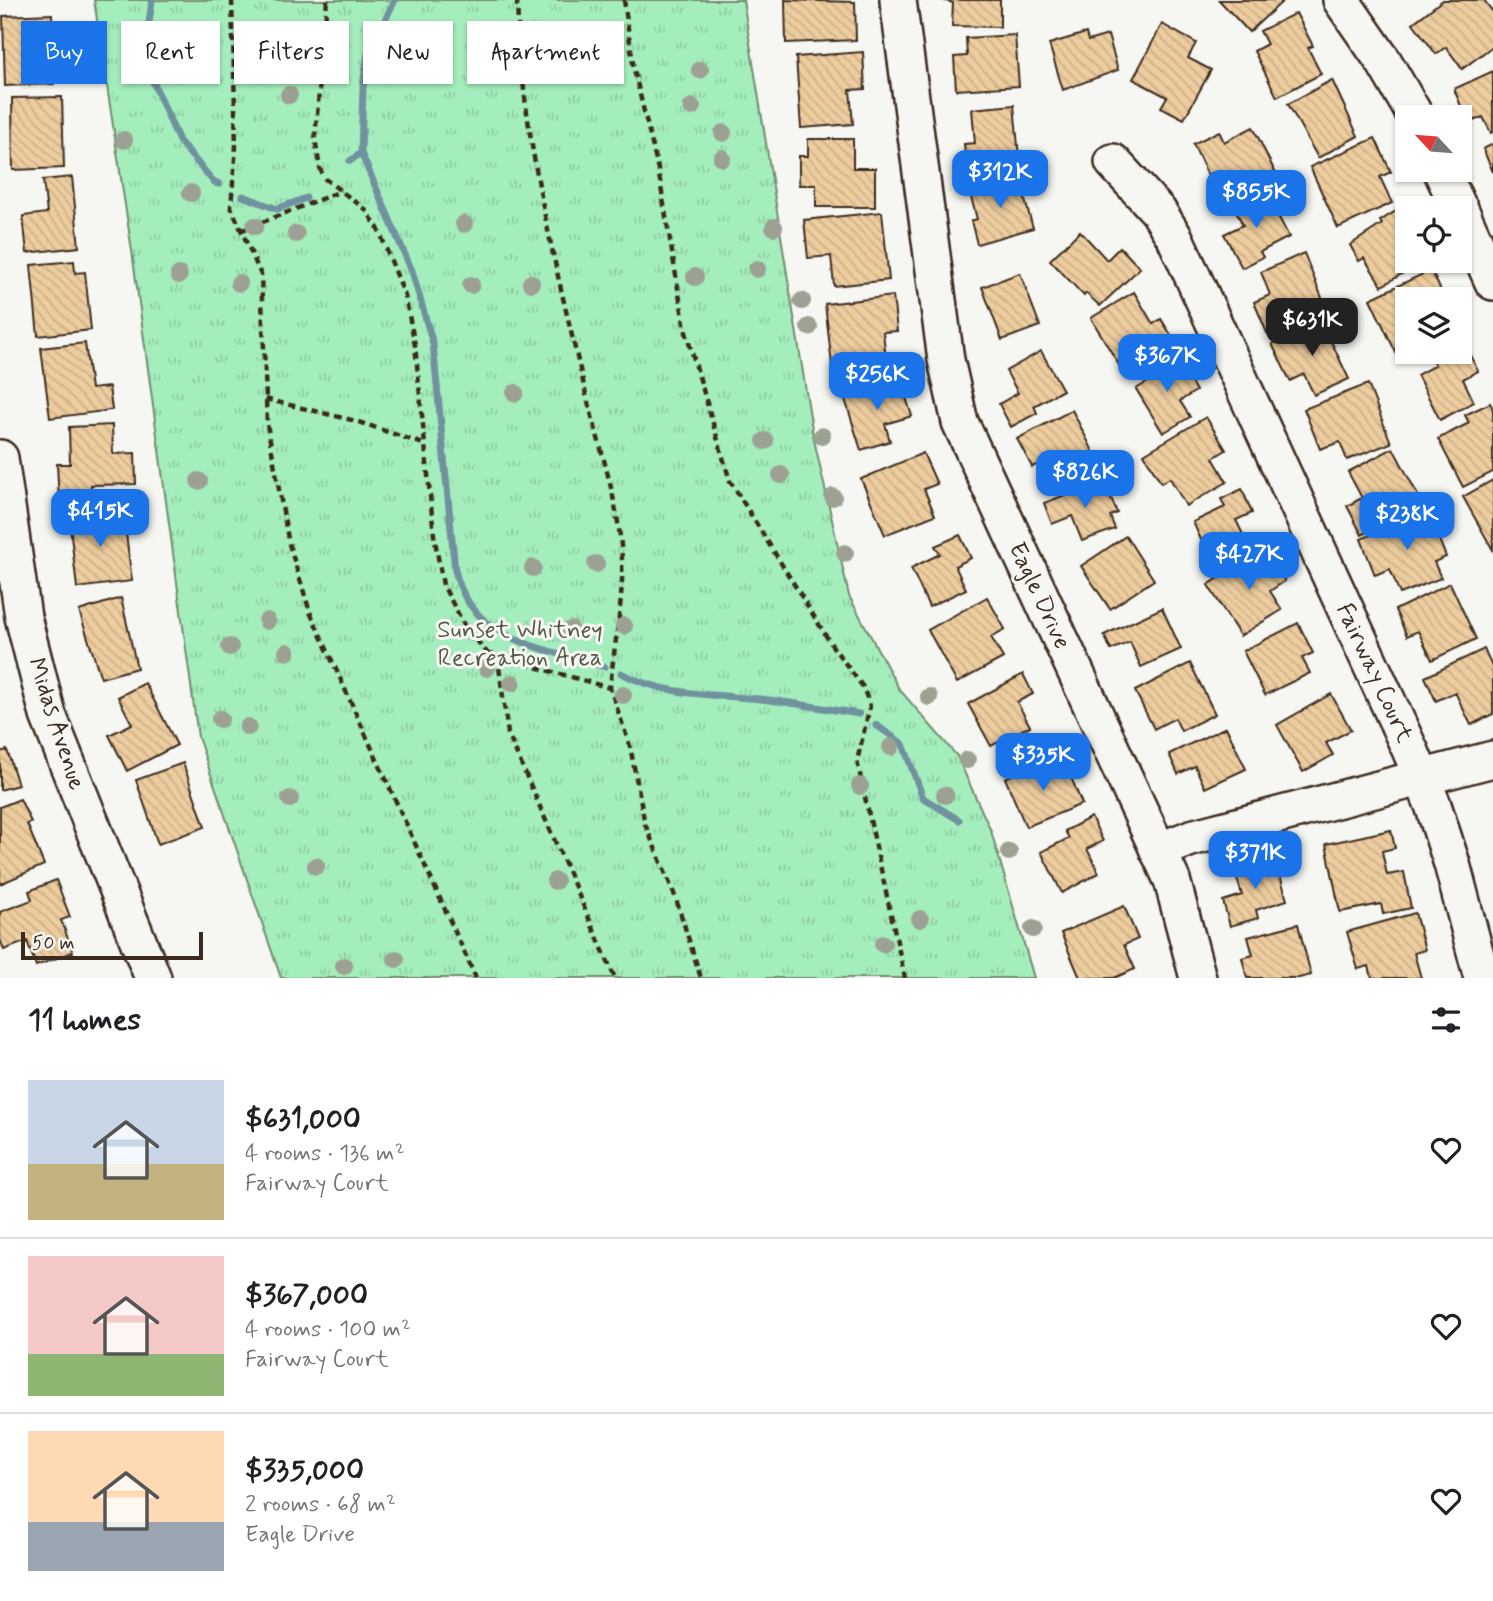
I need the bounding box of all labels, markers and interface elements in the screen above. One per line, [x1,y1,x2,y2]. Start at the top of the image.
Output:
chip: Buy [21,21,107,84]
chip: Rent [121,21,220,84]
chip: Filters [234,21,349,84]
chip: New [363,21,453,84]
chip: Apartment [467,21,624,84]
north arrow [1395,105,1472,182]
map controls [1395,105,1472,364]
pin: $312K [951,150,1049,210]
text: $312K [968,158,1032,188]
pin: $855K [1207,170,1305,230]
text: $855K [1222,178,1290,208]
button: locate [1395,196,1472,273]
button: layers [1395,287,1472,364]
pin: $631K [1263,298,1361,358]
text: $631K [1282,306,1342,336]
pin: $367K [1118,334,1216,394]
text: $367K [1134,342,1200,372]
pin: $256K [828,352,926,412]
text: $256K [845,360,909,390]
pin: $826K [1036,450,1134,510]
text: $826K [1052,458,1118,488]
pin: $415K [51,490,149,549]
pin: $238K [1358,492,1456,552]
text: $415K [67,497,133,527]
text: $238K [1375,500,1439,530]
pin: $427K [1200,532,1298,592]
street label: Eagle Drive [1001,538,1077,654]
text: $427K [1215,540,1283,570]
street label: Fairway Court [1328,598,1420,748]
park label: Sunset Whitney Recreation Area [437,615,603,674]
street label: Midas Avenue [20,654,92,794]
pin: $335K [994,734,1092,793]
text: $335K [1012,741,1074,771]
pin: $371K [1206,832,1304,891]
text: $371K [1225,839,1285,869]
scale bar [21,929,203,961]
text: 50 m [32,931,75,956]
text: 11 homes [28,1001,141,1040]
icon: filters [1427,1001,1465,1039]
text: $631,000 [245,1100,361,1139]
icon: home [84,1108,168,1192]
icon: heart [1427,1131,1465,1169]
text: 4 rooms · 136 m² [245,1139,405,1169]
text: Fairway Court [245,1169,389,1199]
text: $367,000 [245,1276,368,1315]
icon: home [84,1284,168,1368]
icon: heart [1427,1307,1465,1345]
text: 4 rooms · 100 m² [245,1315,411,1345]
text: Fairway Court [245,1345,389,1375]
text: $335,000 [245,1451,364,1490]
icon: home [84,1459,168,1543]
icon: heart [1427,1482,1465,1520]
text: 2 rooms · 68 m² [245,1490,396,1520]
text: Eagle Drive [245,1520,355,1550]

